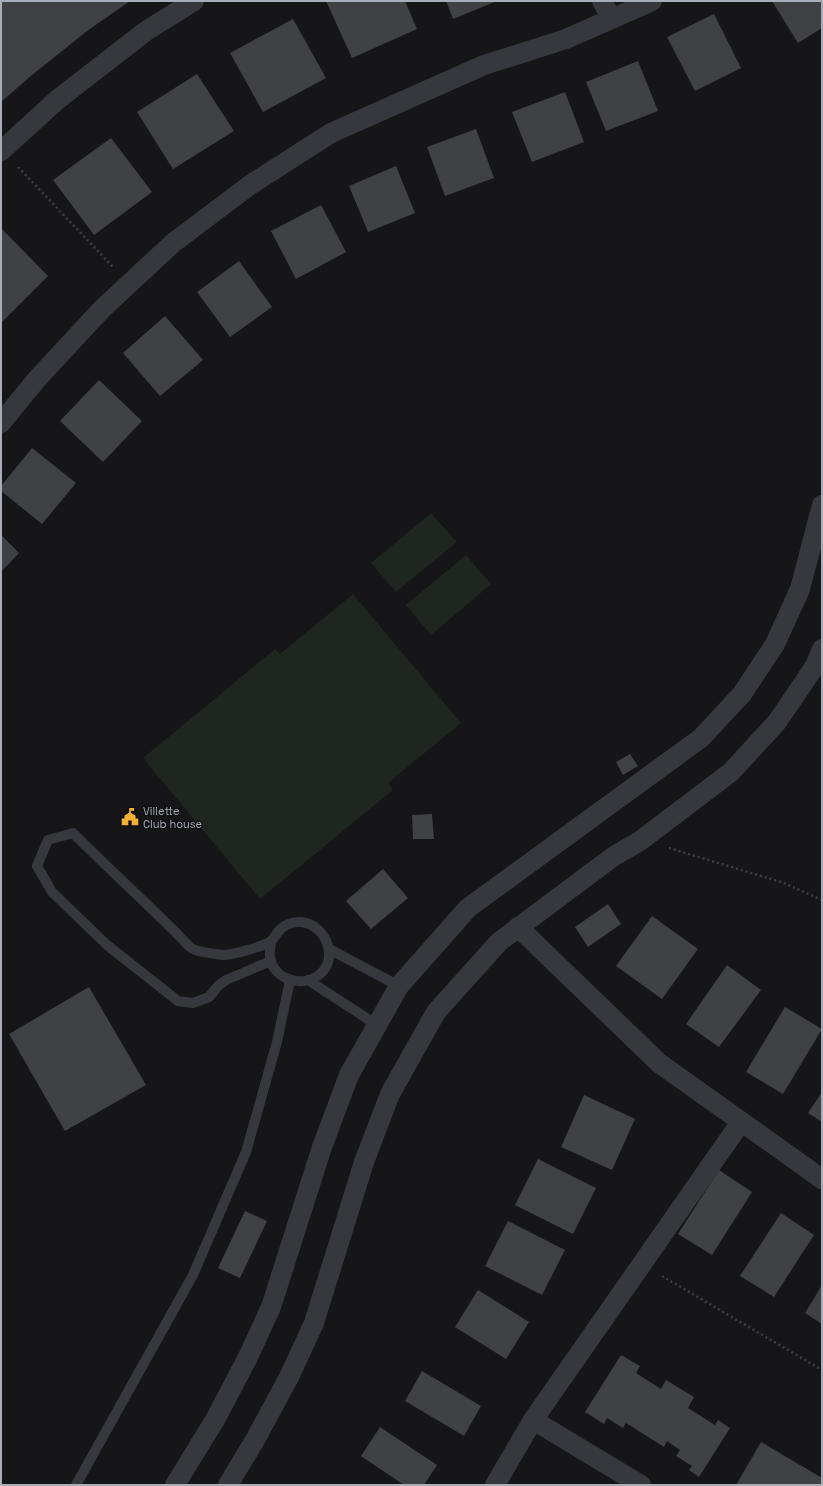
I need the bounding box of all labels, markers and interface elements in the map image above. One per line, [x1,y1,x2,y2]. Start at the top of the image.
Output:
place label: Villette Club house [143,804,202,831]
public building icon: Villette Club house [120,807,140,827]

